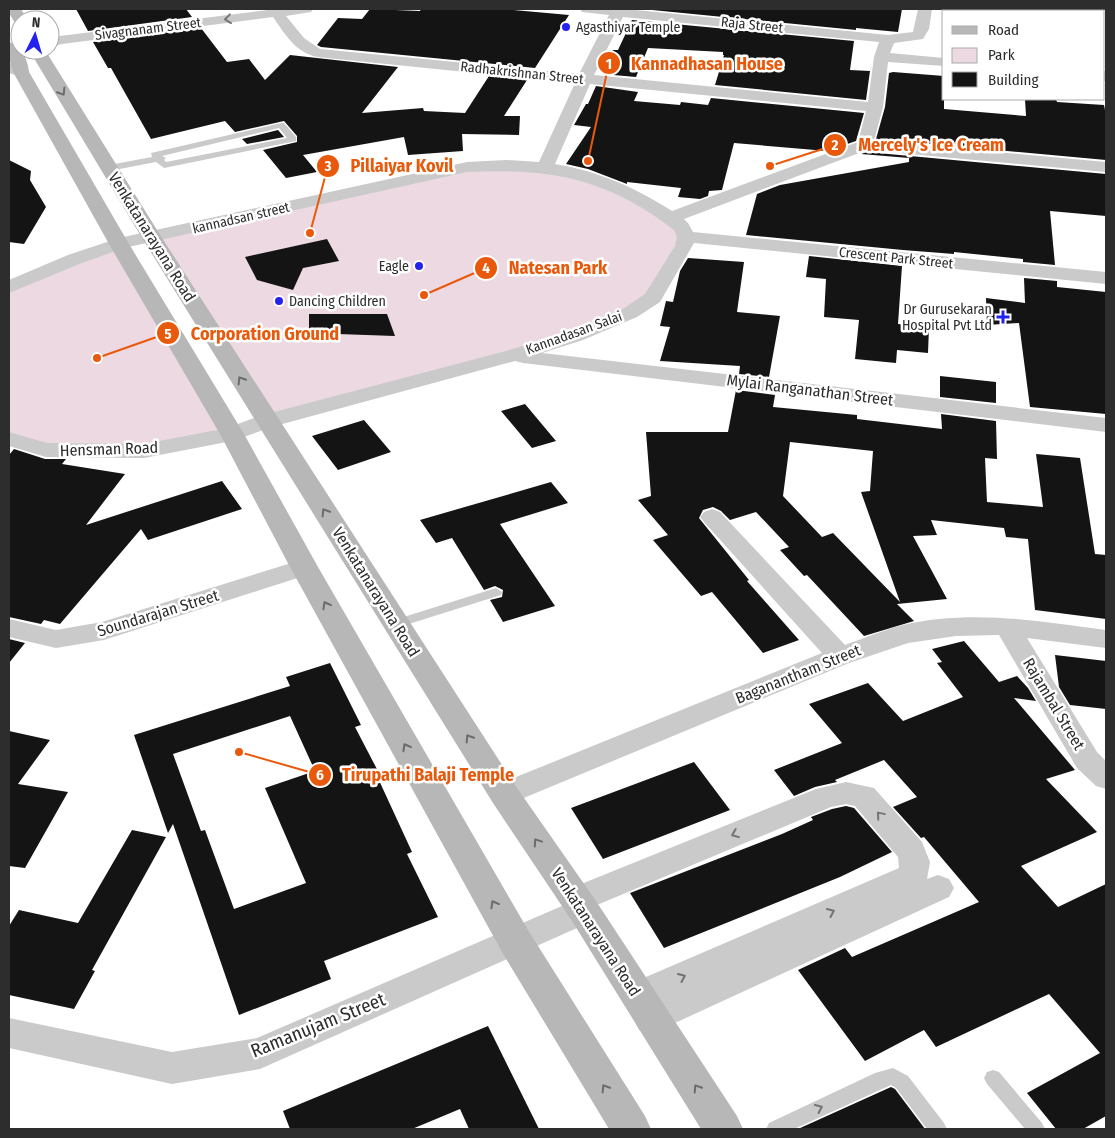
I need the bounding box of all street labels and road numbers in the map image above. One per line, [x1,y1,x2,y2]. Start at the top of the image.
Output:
street label: Raja Street [720,13,784,37]
street label: Sivagnanam Street [94,14,202,44]
street label: Radhakrishnan Street [460,58,585,88]
street label: Venkatanarayana Road [104,169,200,305]
street label: kannadsan street [191,198,292,237]
street label: Crescent Park Street [838,244,954,272]
street label: Kannadasan Salai [524,308,624,358]
street label: Mylai Ranganathan Street [726,370,895,410]
street label: Hensman Road [60,438,158,460]
street label: Venkatanarayana Road [328,524,424,660]
street label: Soundarajan Street [95,585,222,640]
street label: Baganantham Street [733,640,864,708]
street label: Rajambal Street [1019,655,1089,754]
street label: Venkatanarayana Road [547,864,645,1000]
street label: Ramanujam Street [247,987,389,1062]

